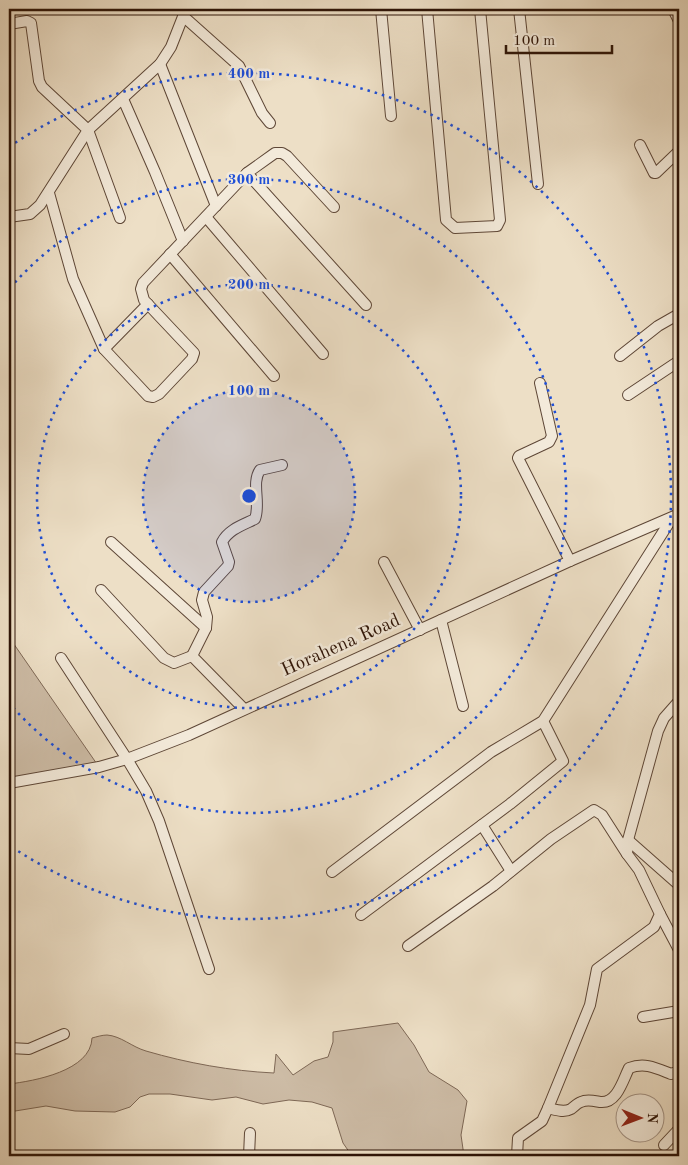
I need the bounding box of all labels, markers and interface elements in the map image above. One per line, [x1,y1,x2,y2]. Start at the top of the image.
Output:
scale bar [506,22,612,54]
text: 100 m [513,34,555,49]
text: 400 m [228,67,270,82]
text: 300 m [228,173,270,188]
text: 200 m [228,278,270,293]
text: 100 m [228,384,270,399]
centre of rings [240,487,258,505]
street label: Horahena Road [279,611,403,681]
north arrow [616,1092,666,1142]
text: N [645,1113,659,1124]

